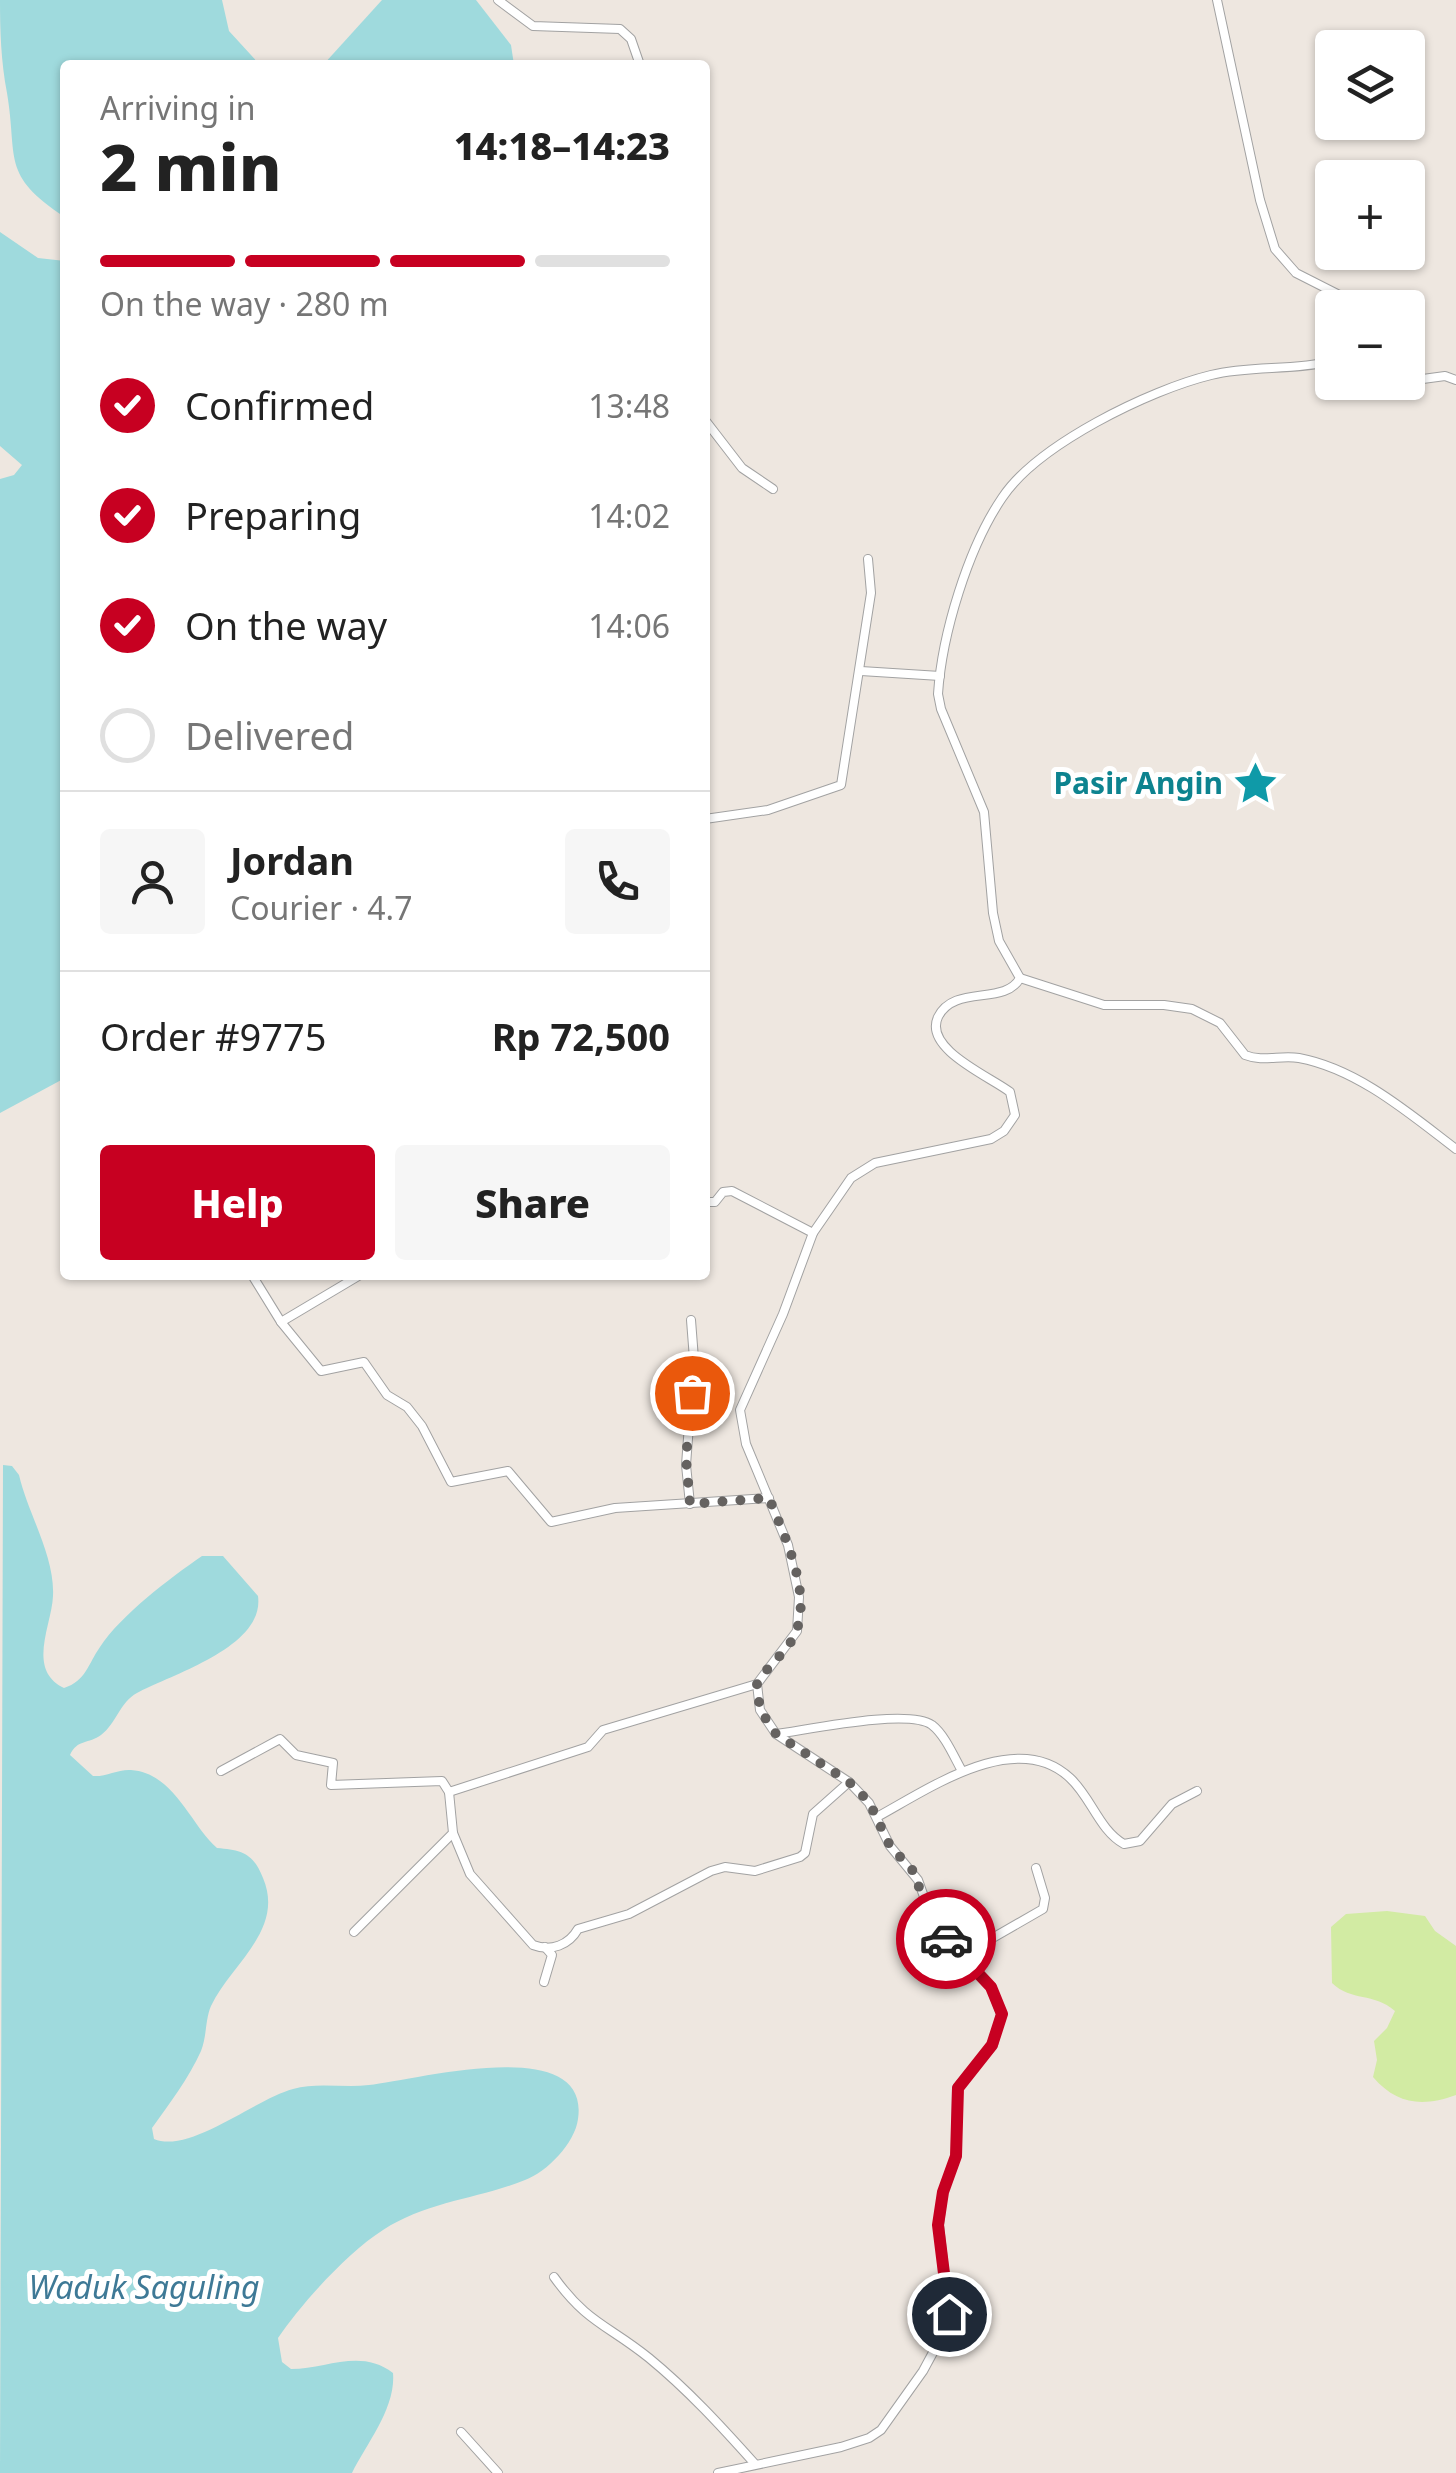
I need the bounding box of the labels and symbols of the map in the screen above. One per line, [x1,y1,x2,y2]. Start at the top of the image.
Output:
place icon: Pasir Angin [1232,760,1280,808]
place label: Pasir Angin [1053,762,1223,803]
pin [650,1351,735,1436]
courier [896,1889,996,1989]
water label: Waduk Saguling [28,2265,260,2308]
pin [907,2272,992,2357]

